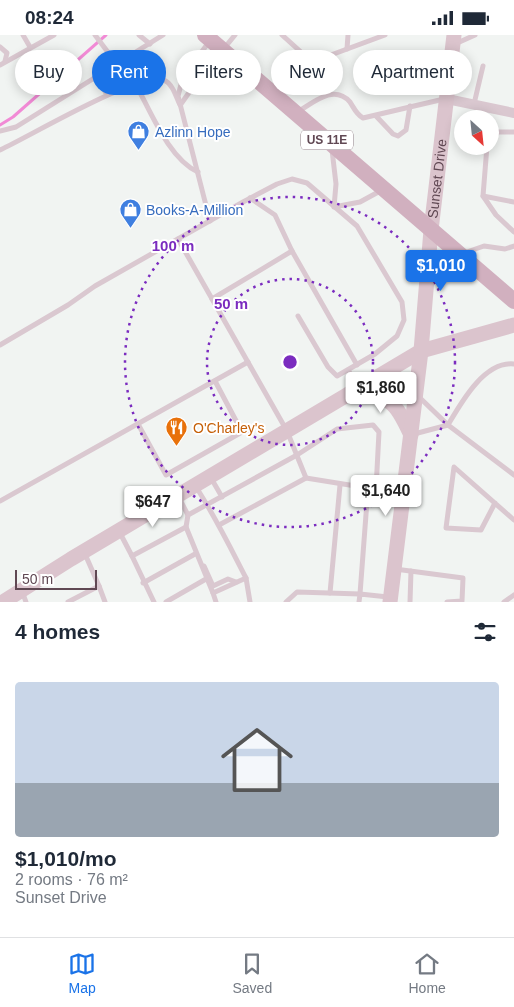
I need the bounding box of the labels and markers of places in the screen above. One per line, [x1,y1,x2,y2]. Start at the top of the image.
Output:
shop icon: Azlinn Hope [127,120,151,151]
place label: Azlinn Hope [155,124,231,140]
shop icon: Books-A-Million [118,198,142,229]
place label: Books-A-Million [146,202,243,218]
pin: $1,010 [400,249,482,292]
centre of rings [281,353,299,371]
pin: $1,860 [340,371,422,414]
restaurant icon: O'Charley's [165,416,189,447]
place label: O'Charley's [193,420,264,436]
pin: $1,640 [345,475,427,517]
pin: $647 [123,485,183,528]

